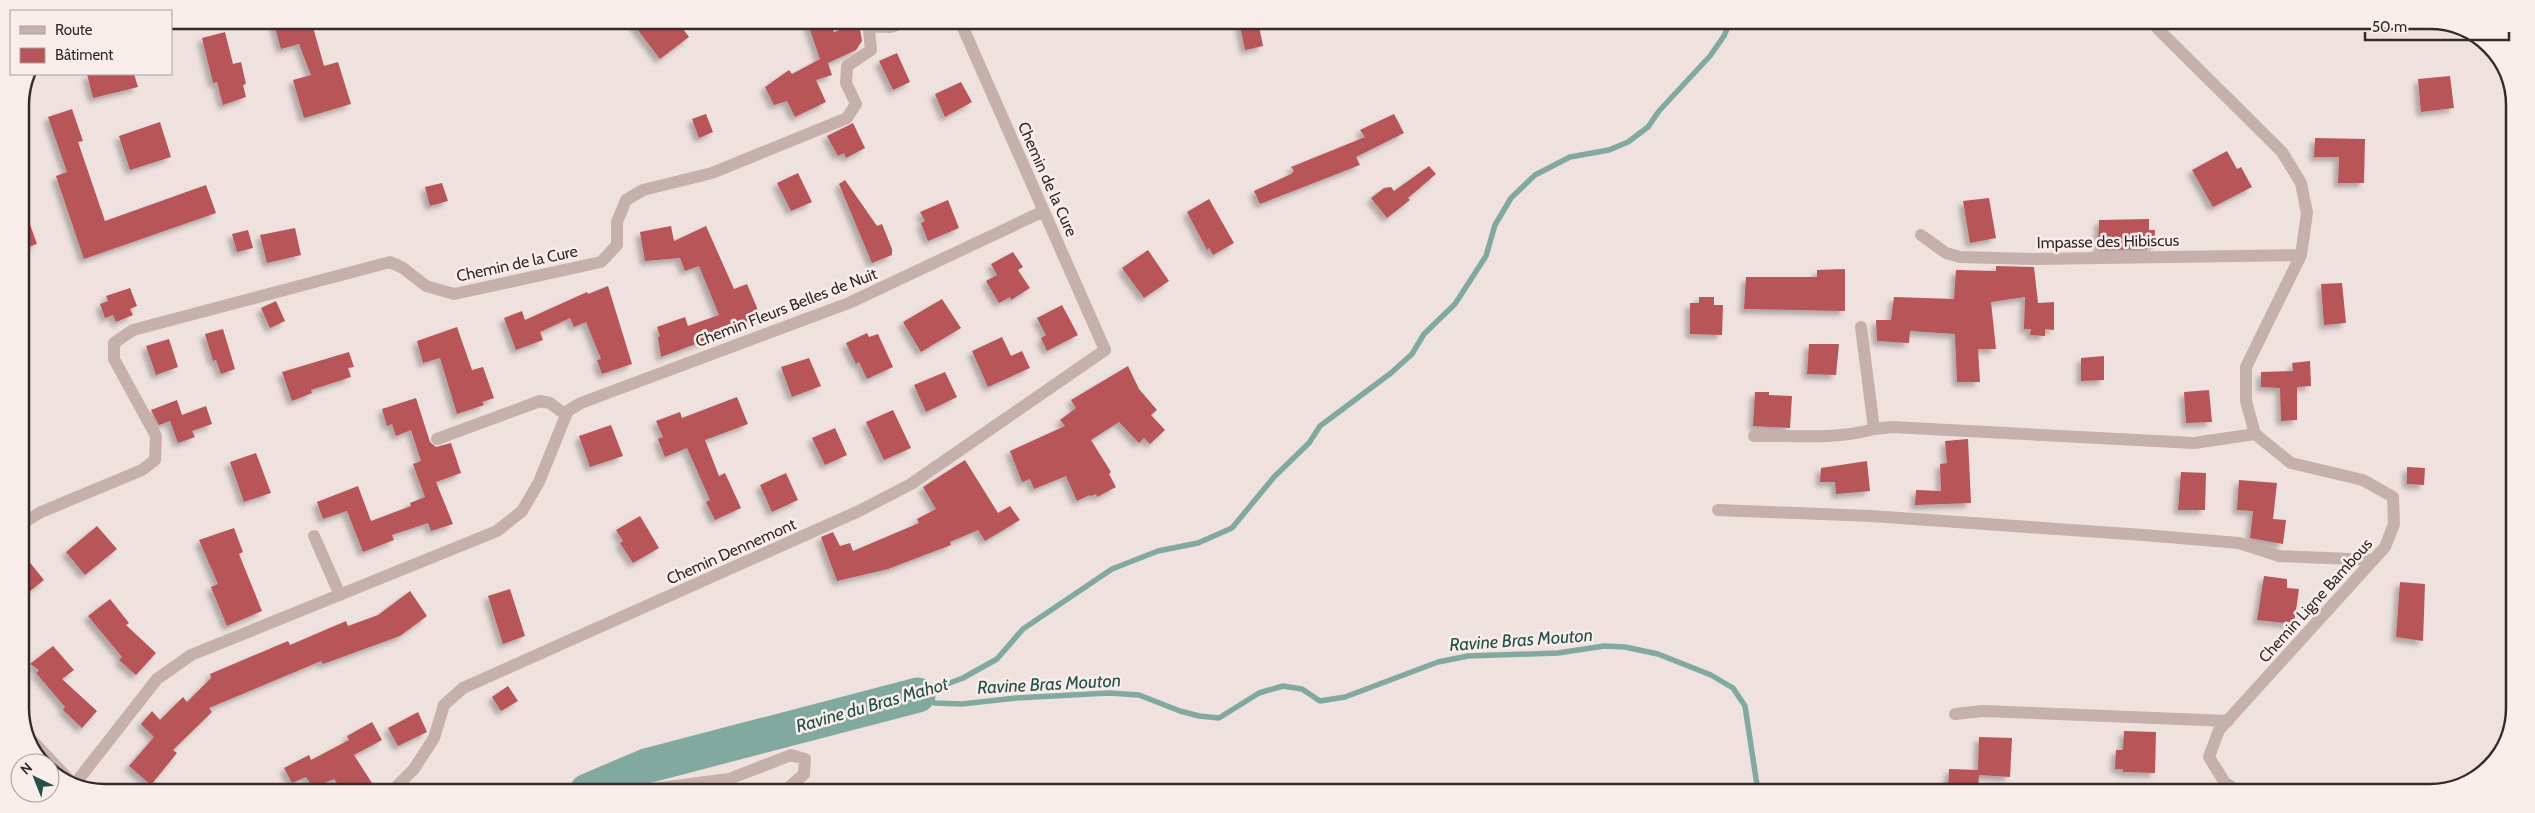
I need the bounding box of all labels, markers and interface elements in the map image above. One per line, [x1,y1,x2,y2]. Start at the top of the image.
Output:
legend [10,10,172,75]
scale bar [2365,10,2509,42]
text: 50 m [2372,18,2407,36]
text: Route [55,21,93,39]
text: Bâtiment [55,46,113,64]
street label: Chemin de la Cure [1014,119,1081,239]
street label: Impasse des Hibiscus [2037,231,2180,252]
street label: Chemin de la Cure [455,241,579,286]
street label: Chemin Fleurs Belles de Nuit [693,264,880,351]
street label: Chemin Dennemont [664,514,799,589]
street label: Chemin Ligne Bambous [2255,534,2376,666]
water label: Ravine Bras Mouton [1448,624,1594,656]
water label: Ravine Bras Mouton [977,669,1121,699]
water label: Ravine du Bras Mahot [793,673,951,737]
north arrow [10,753,60,803]
text: N [16,759,36,778]

